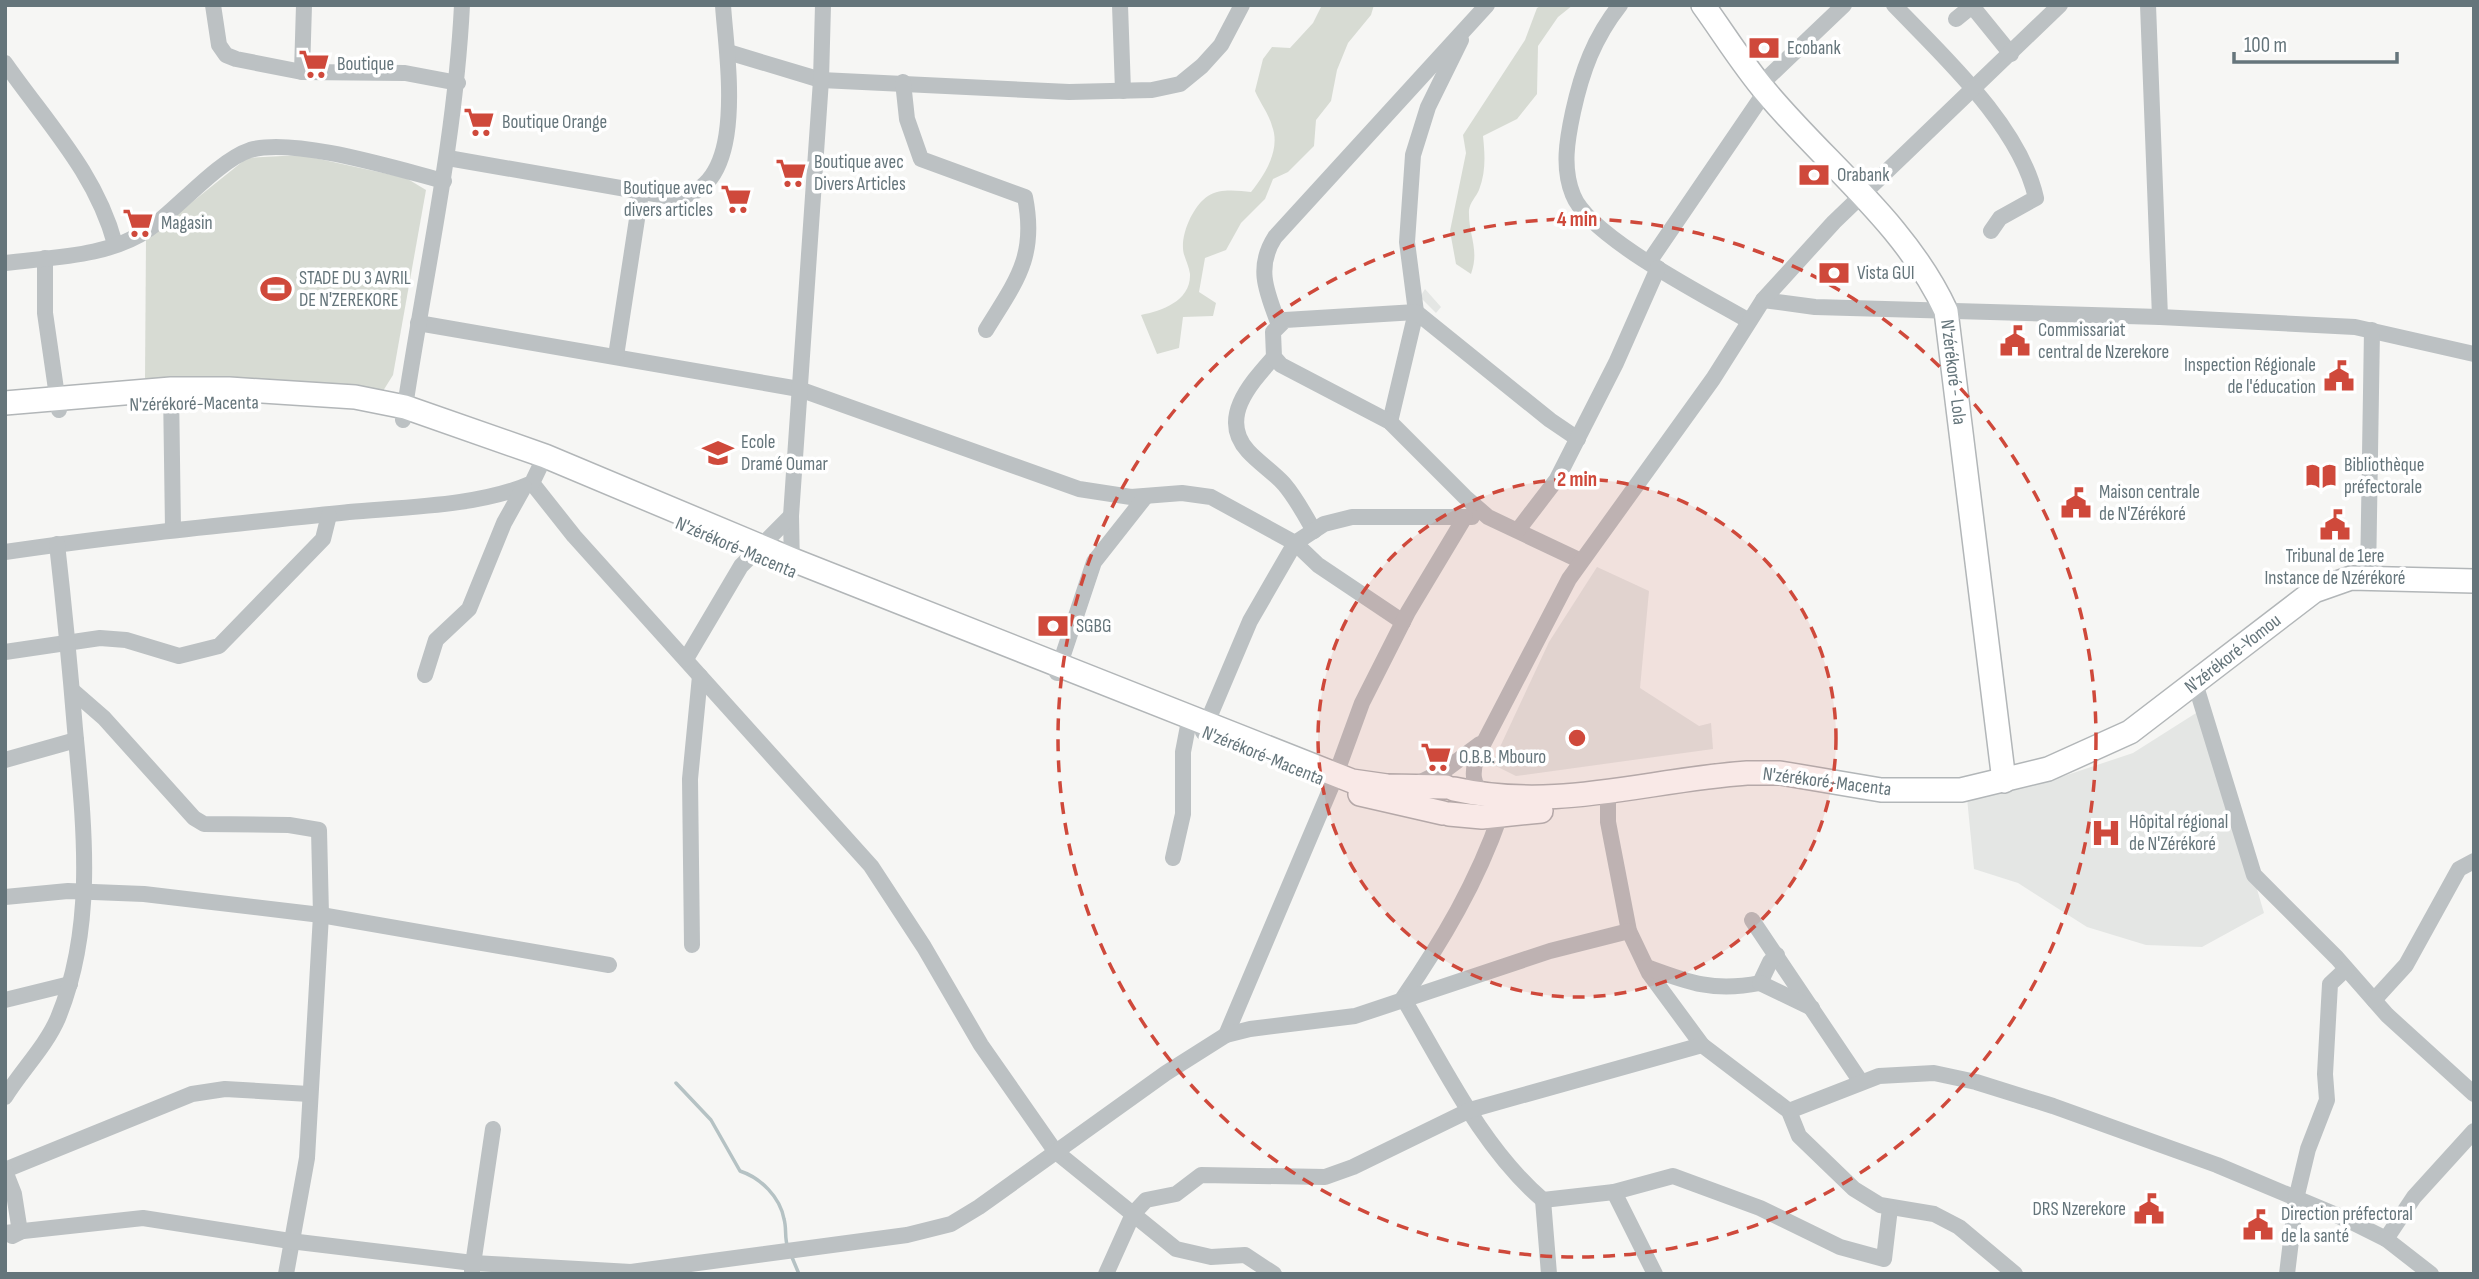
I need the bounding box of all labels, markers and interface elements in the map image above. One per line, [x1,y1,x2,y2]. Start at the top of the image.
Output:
scale bar [2234,21,2397,65]
bank icon: Ecobank [1747,31,1781,65]
text: 100 m [2244,33,2287,58]
place label: Ecobank [1787,37,1841,60]
supermarket icon: Boutique [297,47,331,81]
place label: Boutique [337,53,394,76]
supermarket icon: Boutique Orange [462,105,496,139]
place label: Boutique Orange [502,111,607,134]
place label: Boutique avec Divers Articles [814,151,906,196]
supermarket icon: Boutique avec Divers Articles [774,156,808,190]
bank icon: Orabank [1797,158,1831,192]
place label: Orabank [1837,164,1890,187]
place label: Boutique avec divers articles [623,177,713,222]
supermarket icon: Boutique avec divers articles [719,182,753,216]
supermarket icon: Magasin [121,206,155,240]
text: 4 min [1557,207,1597,232]
place label: Magasin [161,212,213,235]
bank icon: Vista GUI [1817,256,1851,290]
place label: Vista GUI [1857,262,1915,285]
place label: STADE DU 3 AVRIL DE N'ZEREKORE [299,267,411,312]
sports icon: STADE DU 3 AVRIL DE N'ZEREKORE [259,272,293,306]
street label: N'zérékoré - Lola [1935,318,1971,426]
place label: Commissariat central de Nzerekore [2038,319,2169,364]
public building icon: Commissariat central de Nzerekore [1998,324,2032,358]
place label: Inspection Régionale de l'éducation [2184,354,2316,399]
public building icon: Inspection Régionale de l'éducation [2322,359,2356,393]
street label: N'zérékoré-Macenta [129,391,259,417]
place label: Ecole Dramé Oumar [741,431,828,476]
school or university icon: Ecole Dramé Oumar [701,436,735,470]
place label: Bibliothèque préfectorale [2344,454,2424,499]
library icon: Bibliothèque préfectorale [2304,459,2338,493]
text: 2 min [1557,467,1597,492]
place label: Maison centrale de N'Zérékoré [2099,481,2200,526]
public building icon: Maison centrale de N'Zérékoré [2059,486,2093,520]
public building icon: Tribunal de 1ere Instance de Nzérékoré [2318,508,2352,542]
street label: N'zérékoré-Macenta [672,512,800,584]
place label: Tribunal de 1ere Instance de Nzérékoré [2265,545,2406,590]
bank icon: SGBG [1036,609,1070,643]
street label: N'zérékoré-Yomou [2180,609,2286,699]
place label: SGBG [1076,615,1112,638]
street label: N'zérékoré-Macenta [1199,721,1327,791]
centre of rings [1565,726,1589,750]
supermarket icon: O.B.B. Mbouro [1419,740,1453,774]
place label: O.B.B. Mbouro [1459,746,1546,769]
street label: N'zérékoré-Macenta [1761,763,1893,801]
place label: Hôpital régional de N'Zérékoré [2129,811,2228,856]
hospital icon: Hôpital régional de N'Zérékoré [2089,816,2123,850]
public building icon: DRS Nzerekore [2132,1192,2166,1226]
place label: DRS Nzerekore [2032,1198,2126,1221]
place label: Direction préfectoral de la santé [2281,1203,2413,1248]
public building icon: Direction préfectoral de la santé [2241,1208,2275,1242]

